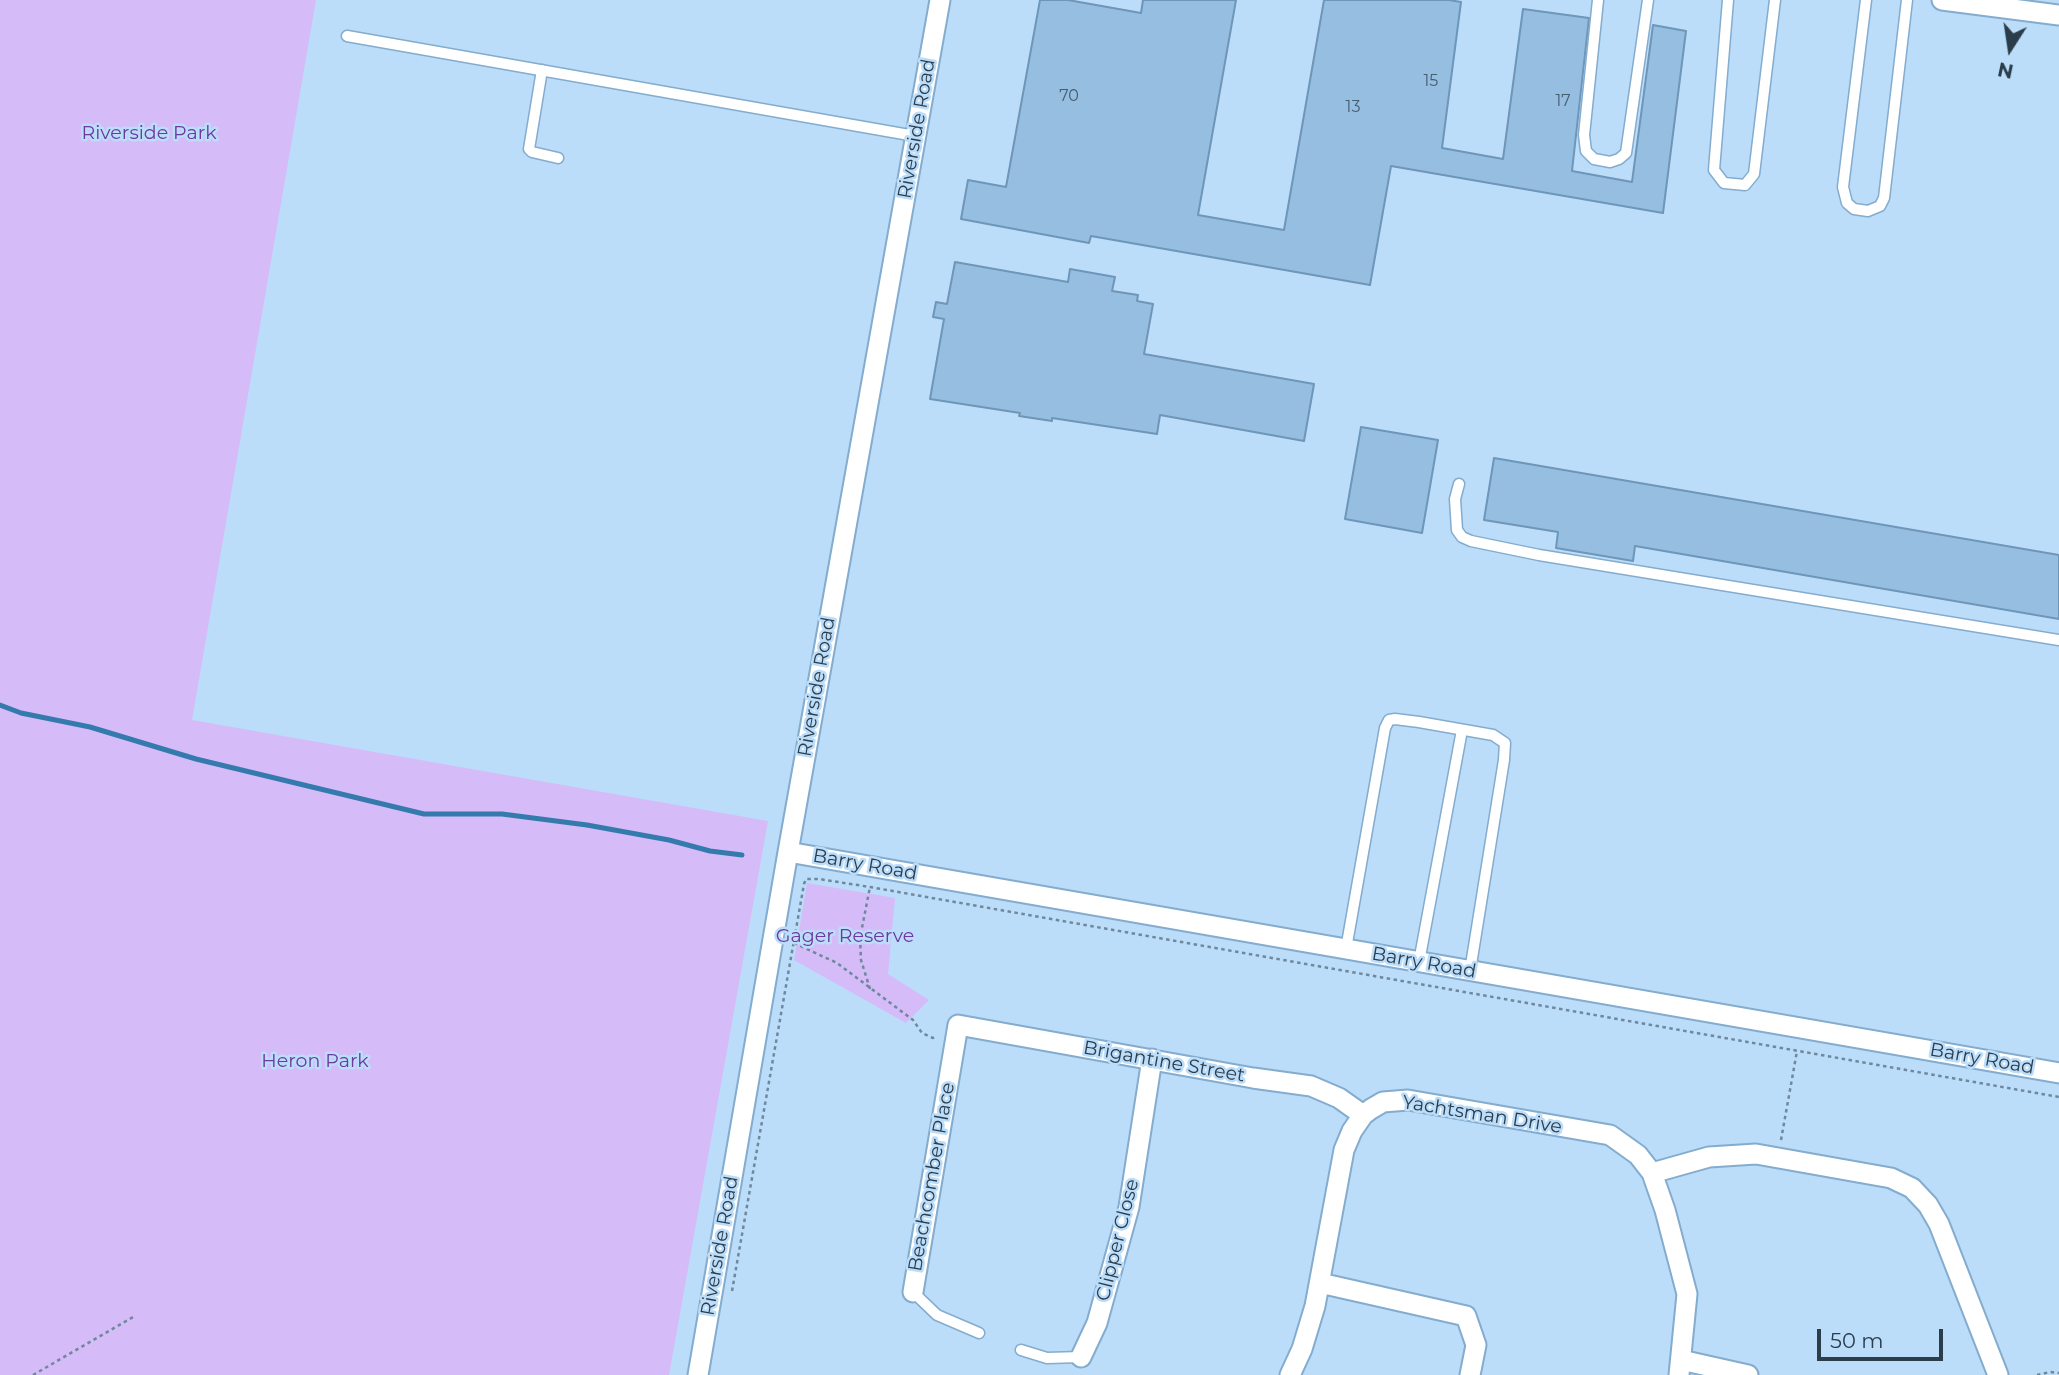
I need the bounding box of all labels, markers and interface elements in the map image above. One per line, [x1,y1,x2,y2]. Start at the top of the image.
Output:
north arrow [1975,14,2045,84]
street label: Riverside Road [894,57,940,201]
text: N [1996,57,2015,83]
house number: 15 [1424,71,1438,91]
house number: 70 [1059,86,1079,106]
house number: 17 [1555,91,1571,111]
house number: 13 [1346,97,1360,117]
park label: Riverside Park [81,122,217,144]
street label: Riverside Road [794,615,840,759]
street label: Barry Road [811,845,919,885]
park label: Gager Reserve [776,925,914,947]
street label: Barry Road [1370,943,1478,983]
street label: Brigantine Street [1081,1037,1247,1087]
street label: Barry Road [1928,1039,2036,1079]
park label: Heron Park [261,1050,369,1072]
street label: Beachcomber Place [904,1081,960,1273]
street label: Yachtsman Drive [1401,1091,1563,1139]
street label: Riverside Road [697,1174,743,1318]
street label: Clipper Close [1092,1177,1144,1303]
scale bar [1821,1316,1947,1360]
text: 50 m [1830,1328,1884,1353]

